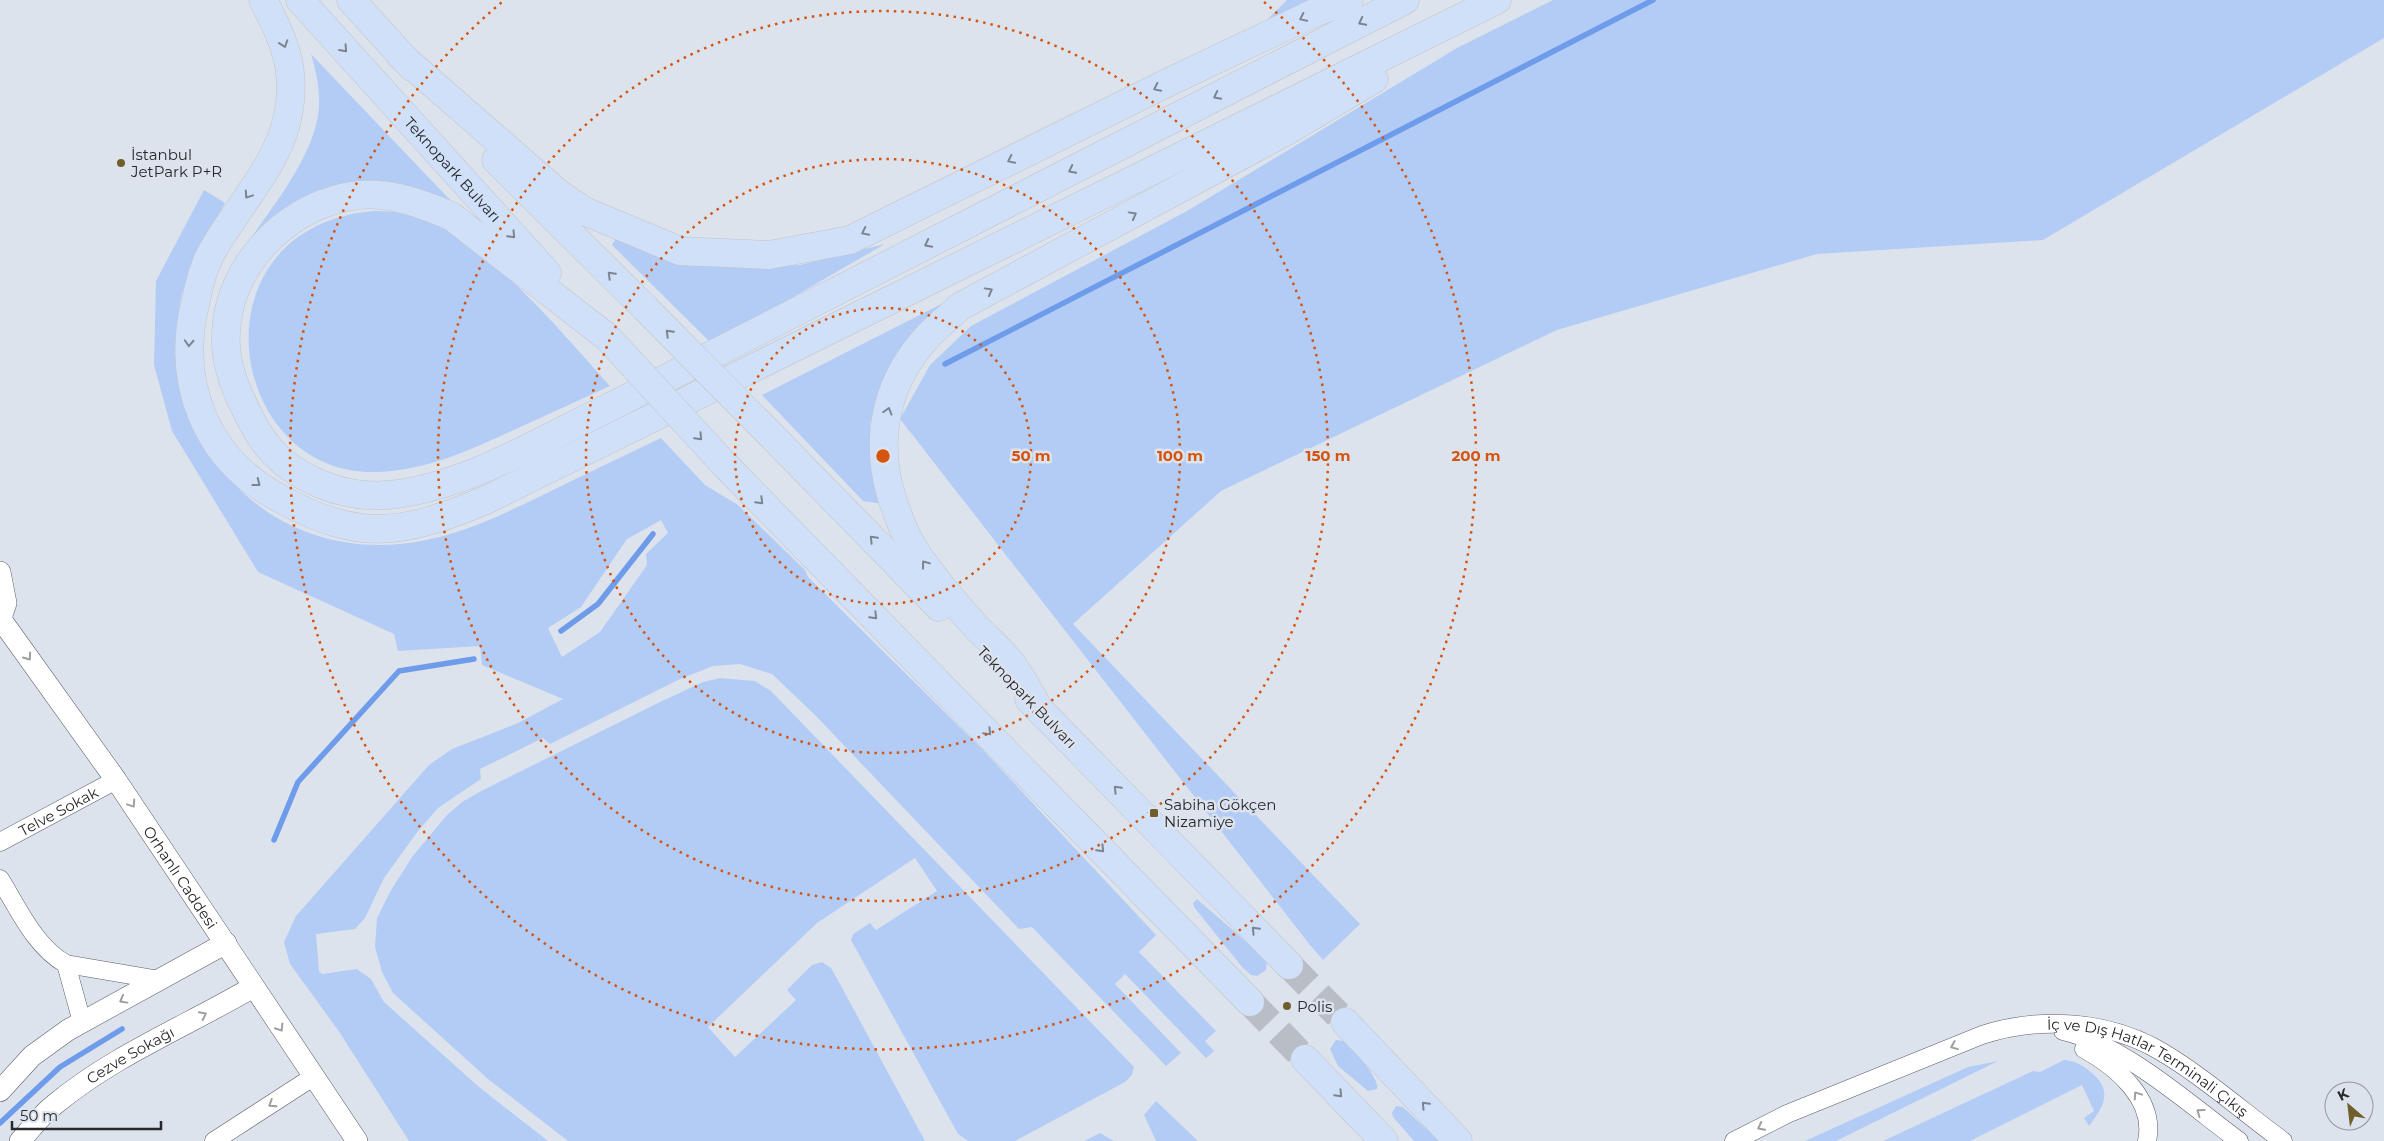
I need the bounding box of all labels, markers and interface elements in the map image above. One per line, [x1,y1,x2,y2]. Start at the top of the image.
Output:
one-way arrow [1299,12,1308,22]
one-way arrow [1358,16,1367,26]
one-way arrow [279,39,289,47]
one-way arrow [338,44,347,53]
one-way arrow [1153,82,1162,92]
one-way arrow [1213,90,1222,100]
street label: Teknopark Bulvarı [401,113,505,226]
place label: İstanbul JetPark P+R [130,145,222,181]
one-way arrow [1007,154,1016,164]
marker: İstanbul JetPark P+R [115,157,127,169]
one-way arrow [1069,164,1078,174]
one-way arrow [245,189,254,198]
one-way arrow [1127,211,1136,221]
one-way arrow [861,226,870,236]
one-way arrow [506,229,515,238]
one-way arrow [924,238,933,248]
one-way arrow [608,271,617,280]
one-way arrow [984,287,993,297]
one-way arrow [666,330,675,339]
one-way arrow [184,340,195,348]
one-way arrow [882,408,892,416]
one-way arrow [693,431,702,440]
text: 50 m [1011,446,1051,465]
text: 100 m [1157,446,1203,465]
text: 150 m [1306,446,1350,465]
text: 200 m [1451,446,1501,465]
centre of rings [874,447,892,465]
one-way arrow [251,478,260,486]
one-way arrow [754,495,763,504]
one-way arrow [869,536,878,545]
one-way arrow [922,560,931,570]
one-way arrow [868,610,877,619]
street label: Teknopark Bulvarı [973,642,1081,752]
one-way arrow [22,651,31,661]
one-way arrow [982,726,991,735]
street label: Telve Sokak [15,782,101,840]
one-way arrow [1114,786,1123,795]
place label: Sabiha Gökçen Nizamiye [1164,795,1276,831]
one-way arrow [126,799,135,808]
marker: Sabiha Gökçen Nizamiye [1148,807,1160,819]
street label: Orhanlı Caddesi [140,822,222,932]
one-way arrow [1095,843,1104,852]
one-way arrow [1252,927,1261,936]
one-way arrow [119,994,128,1004]
place label: Polis [1297,997,1332,1016]
marker: Polis [1281,1000,1293,1012]
one-way arrow [198,1011,207,1021]
street label: İç ve Dış Hatlar Terminali Çıkış [2047,1014,2252,1120]
street label: Cezve Sokağı [83,1022,177,1088]
one-way arrow [274,1022,283,1031]
one-way arrow [1950,1040,1959,1050]
north arrow [2324,1081,2374,1131]
text: K [2334,1084,2352,1105]
one-way arrow [1333,1088,1342,1097]
one-way arrow [2134,1091,2143,1101]
one-way arrow [268,1097,277,1107]
scale bar [12,1098,161,1130]
one-way arrow [1422,1102,1431,1111]
text: 50 m [20,1106,58,1125]
one-way arrow [2196,1109,2206,1118]
one-way arrow [1757,1121,1766,1131]

